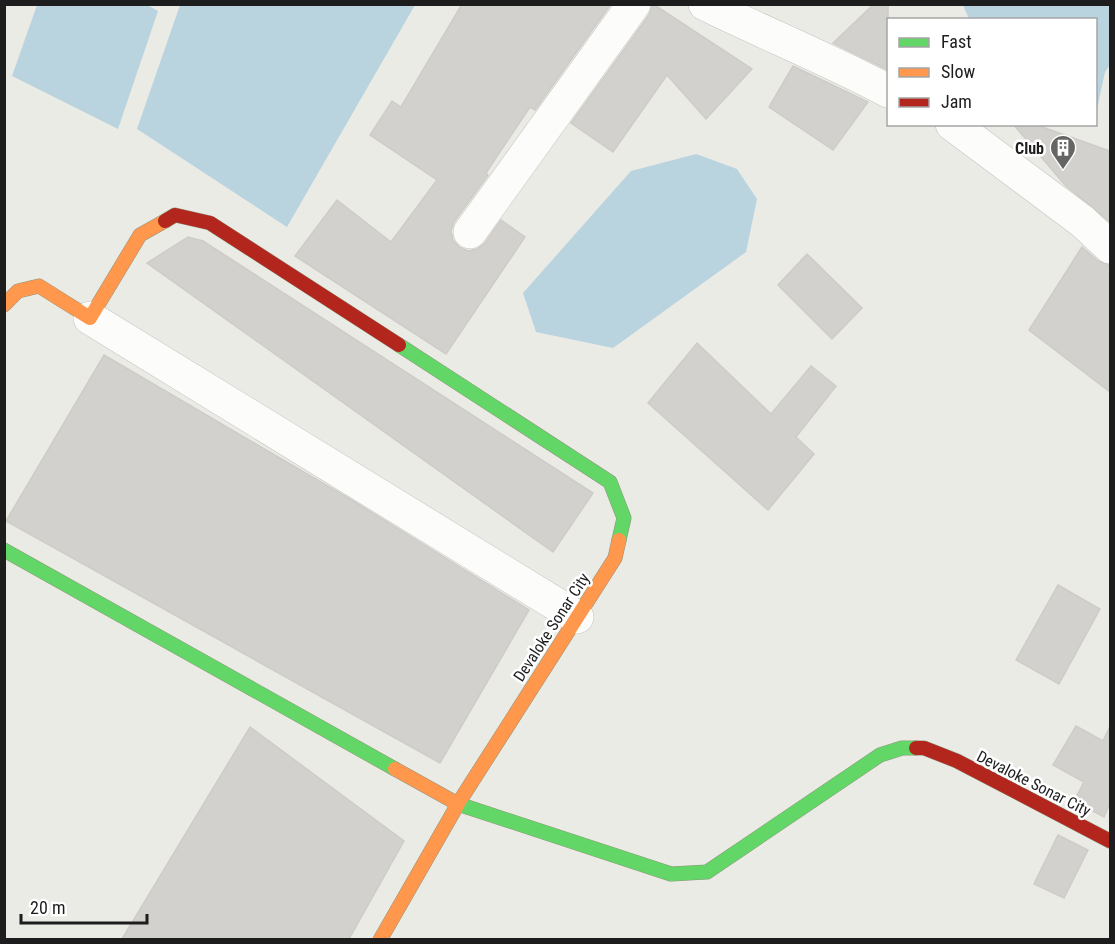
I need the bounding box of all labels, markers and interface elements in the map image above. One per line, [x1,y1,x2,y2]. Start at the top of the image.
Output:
legend [887,18,1097,126]
text: Fast [941,31,972,52]
text: Slow [941,61,976,82]
text: Jam [941,91,972,112]
building icon: Club [1048,133,1078,171]
place label: Club [1015,139,1044,158]
street label: Devaloke Sonar City [509,569,594,685]
street label: Devaloke Sonar City [974,747,1094,821]
scale bar [21,887,147,925]
text: 20 m [30,897,65,918]

